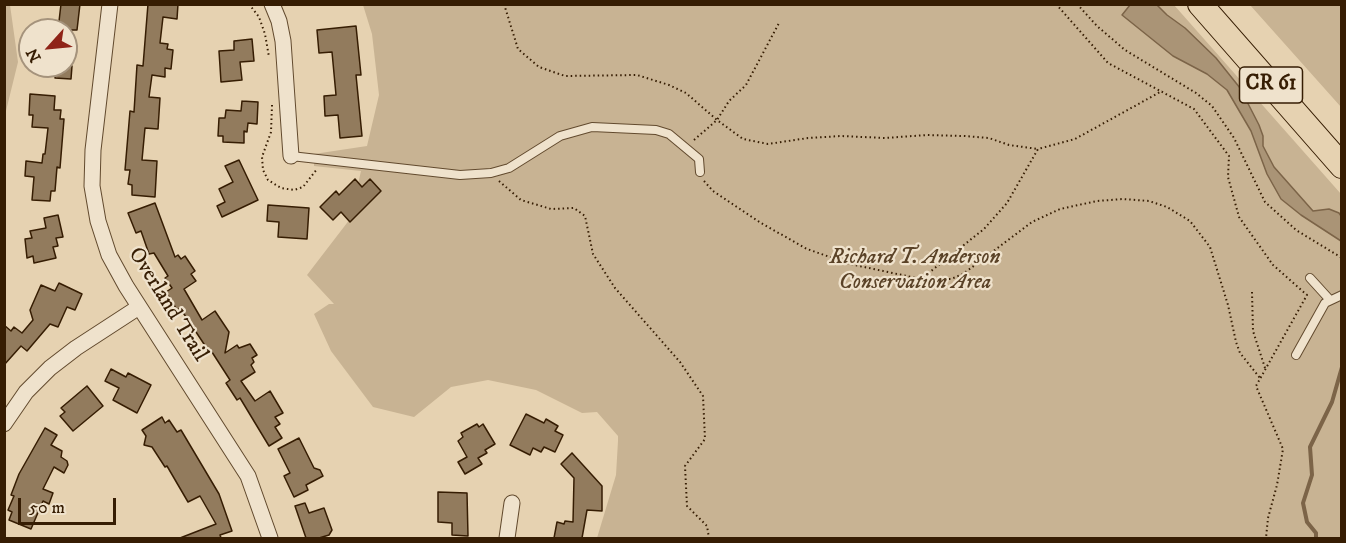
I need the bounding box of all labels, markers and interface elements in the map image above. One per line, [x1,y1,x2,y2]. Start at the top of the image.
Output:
north arrow [18,18,78,78]
text: N [22,45,46,66]
road number: CR 61 [1240,67,1302,103]
street label: Overland Trail [121,243,213,367]
park label: Richard T. Anderson Conservation Area [830,245,1000,296]
scale bar [21,486,118,524]
text: 50 m [29,497,65,519]

